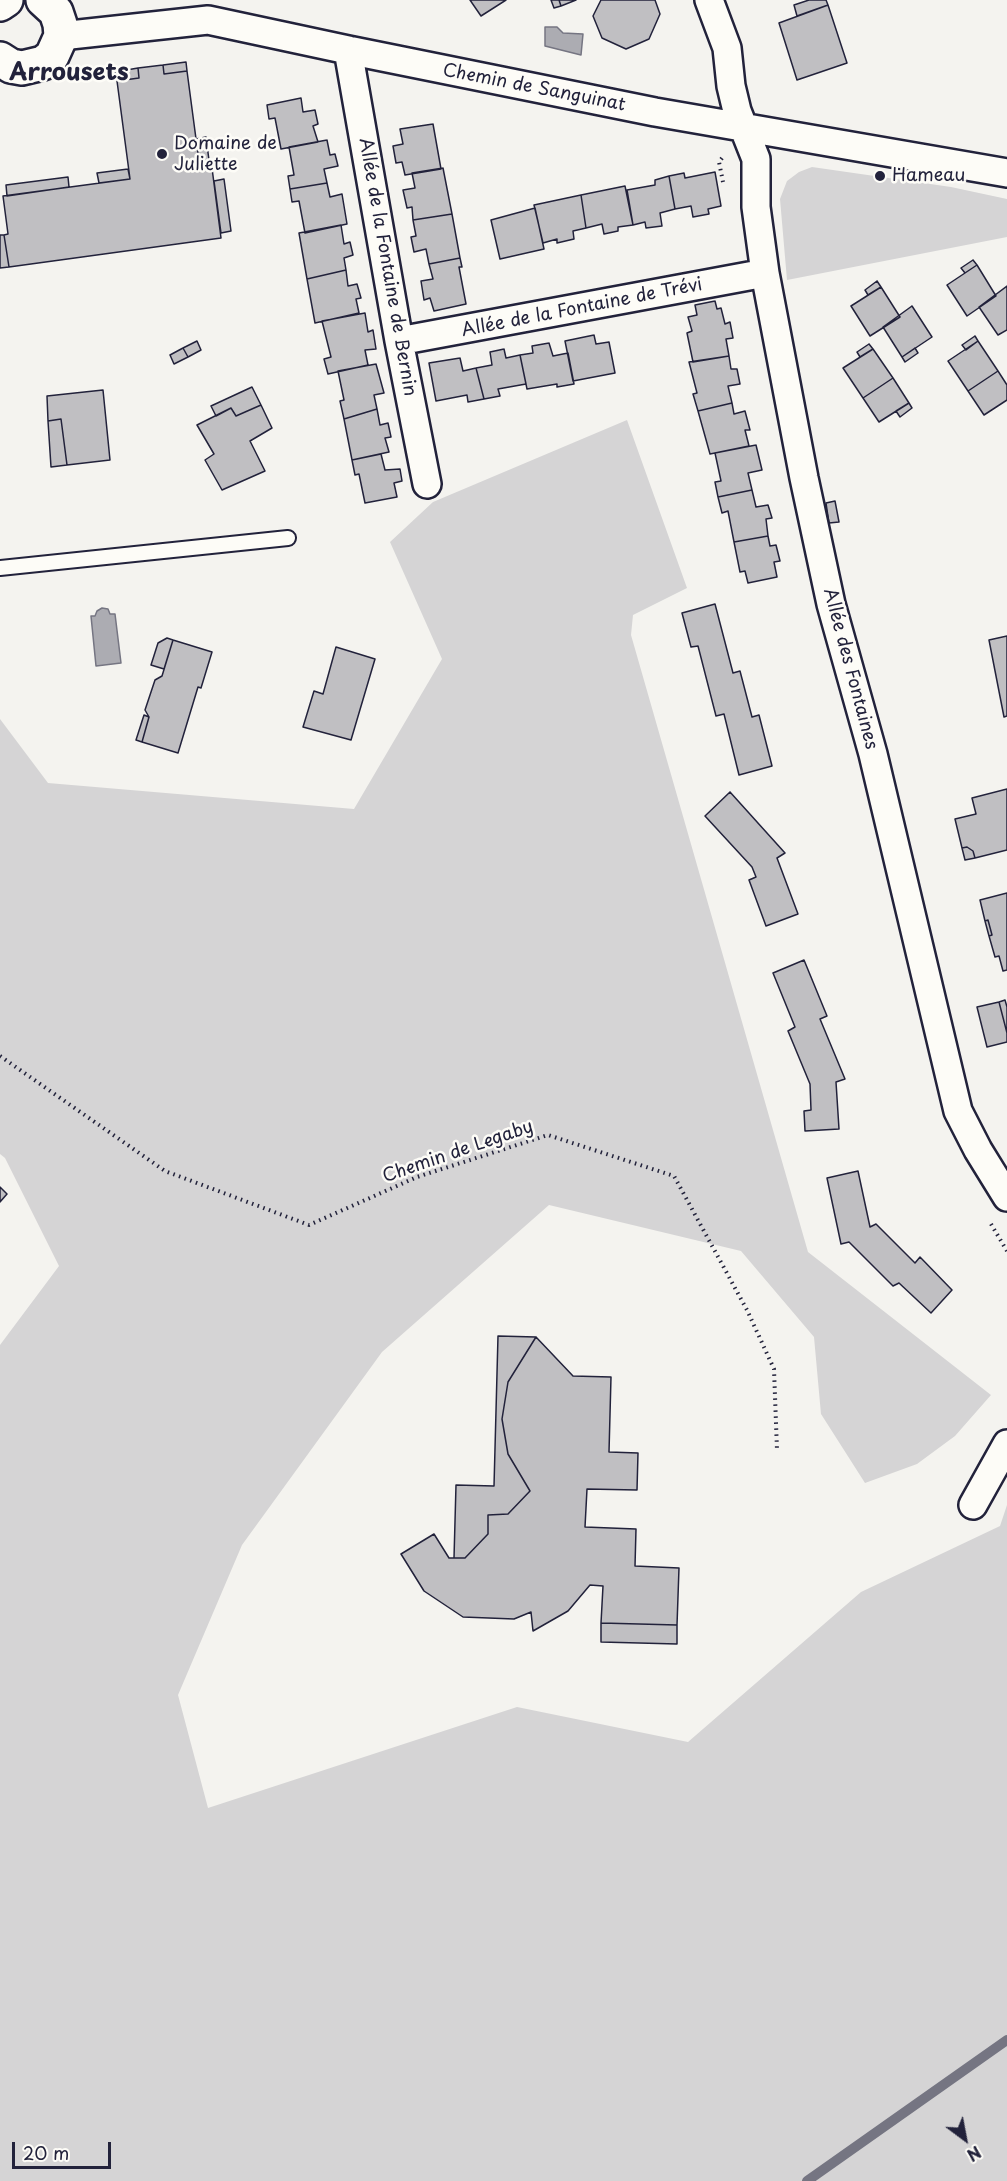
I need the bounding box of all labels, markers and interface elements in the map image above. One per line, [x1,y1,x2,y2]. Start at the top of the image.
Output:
district label: Arrousets [9,59,129,87]
street label: Chemin de Sanguinat [441,60,627,116]
place label: Domaine de Juliette [174,133,277,176]
street label: Allée de la Fontaine de Bernin [354,136,420,398]
marker: Domaine de Juliette [155,147,169,161]
place label: Hameau [892,165,965,187]
marker: Hameau [873,169,887,183]
street label: Allée de la Fontaine de Trévi [460,274,704,342]
street label: Allée des Fontaines [818,586,882,752]
street label: Chemin de Legaby [380,1116,536,1188]
north arrow [935,2109,995,2169]
scale bar [15,2130,114,2168]
text: 20 m [23,2139,69,2166]
text: N [963,2141,986,2168]

